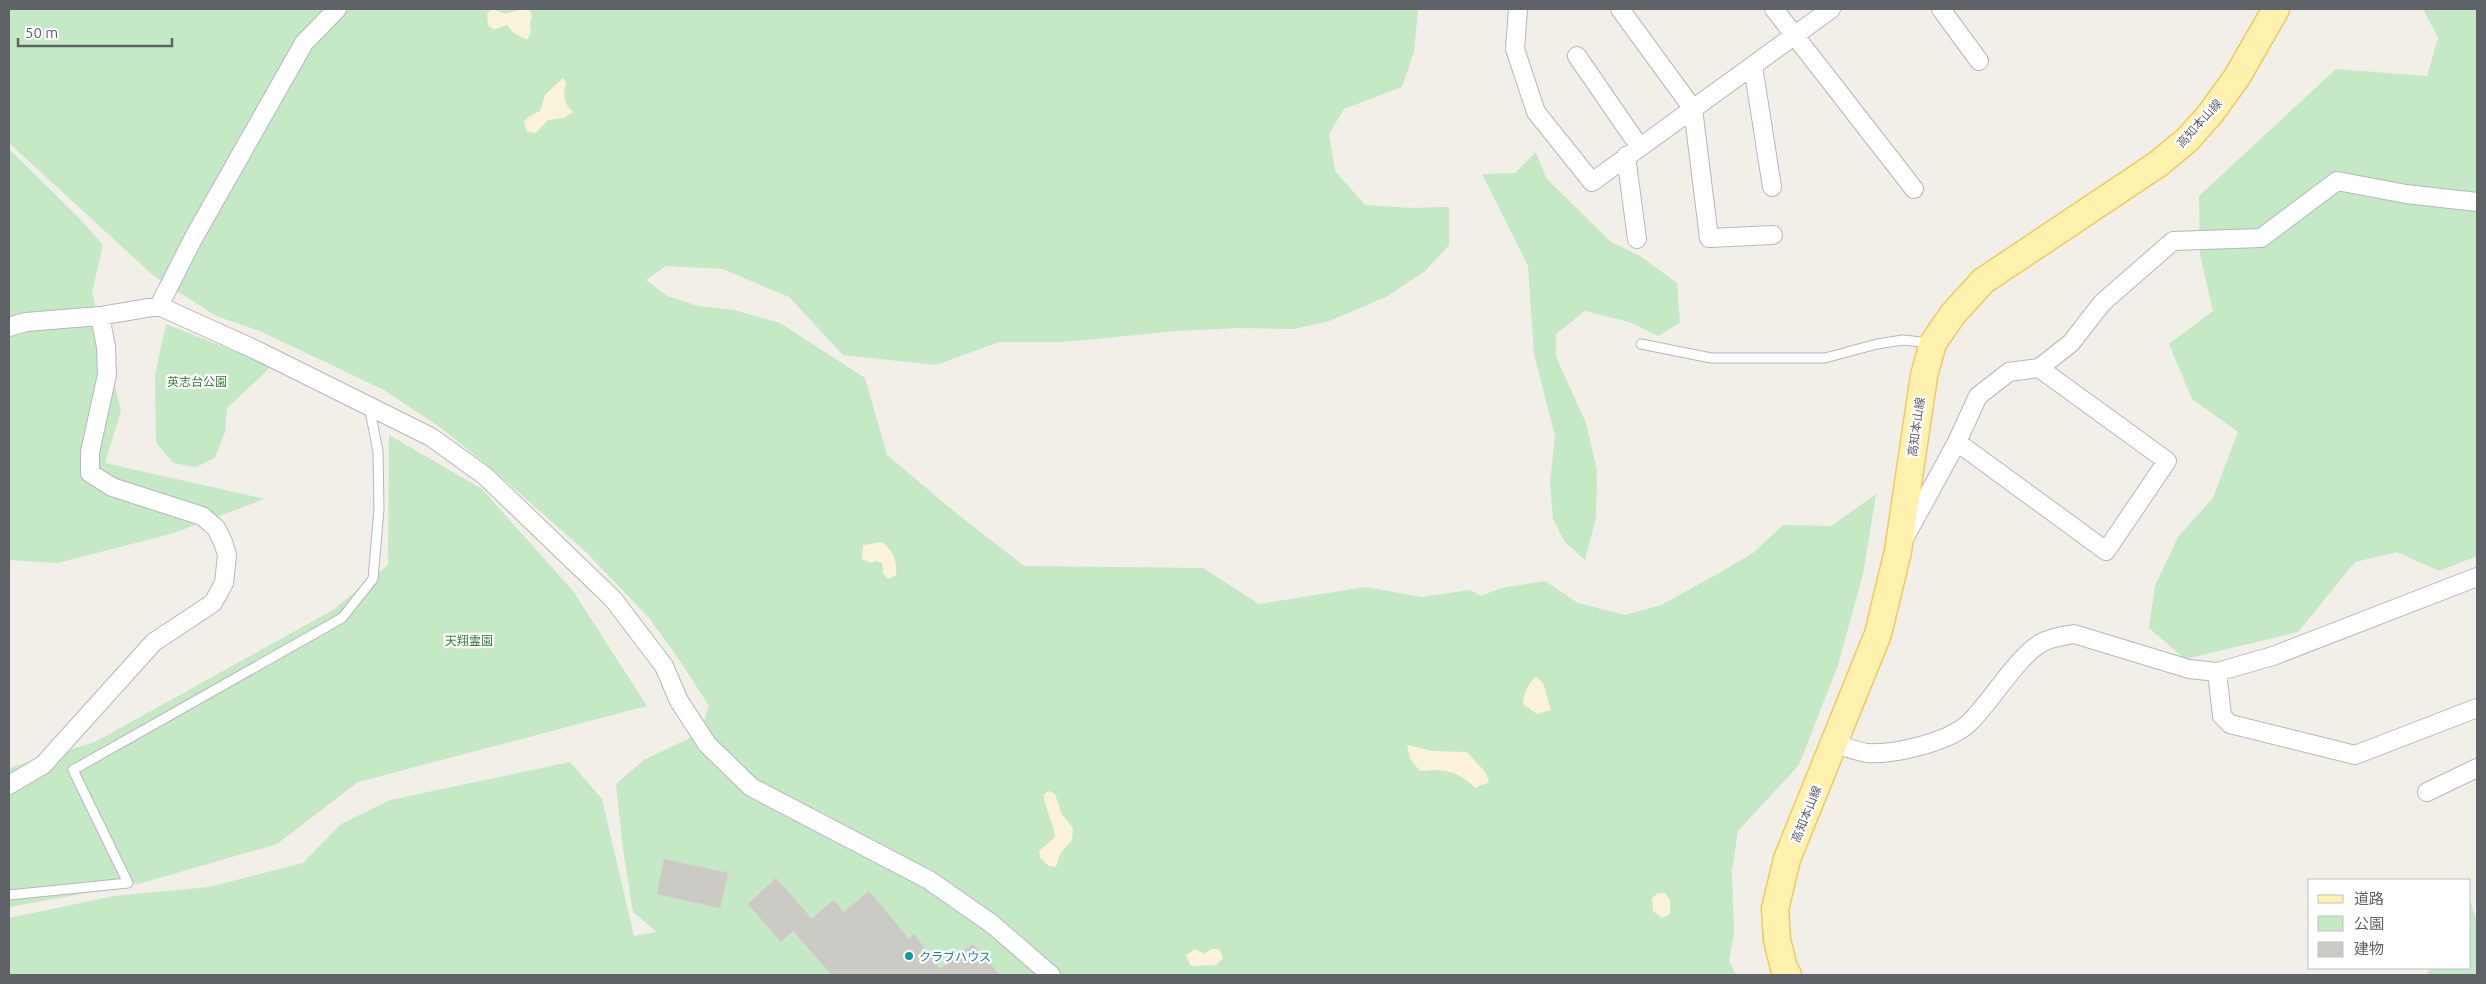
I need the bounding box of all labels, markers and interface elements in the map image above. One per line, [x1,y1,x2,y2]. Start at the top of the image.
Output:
scale bar [18,15,171,47]
text: 50 m [25,24,58,41]
street label: 高知本山線 [2174,96,2224,150]
park label: 英志台公園 [167,375,227,388]
street label: 高知本山線 [1905,396,1927,458]
park label: 天翔霊園 [445,634,493,647]
street label: 高知本山線 [1789,784,1823,844]
legend [2308,879,2471,969]
text: 道路 [2354,890,2384,907]
text: 公園 [2354,915,2384,932]
text: 建物 [2354,940,2384,957]
marker: クラブハウス [903,950,915,962]
place label: クラブハウス [919,950,991,963]

